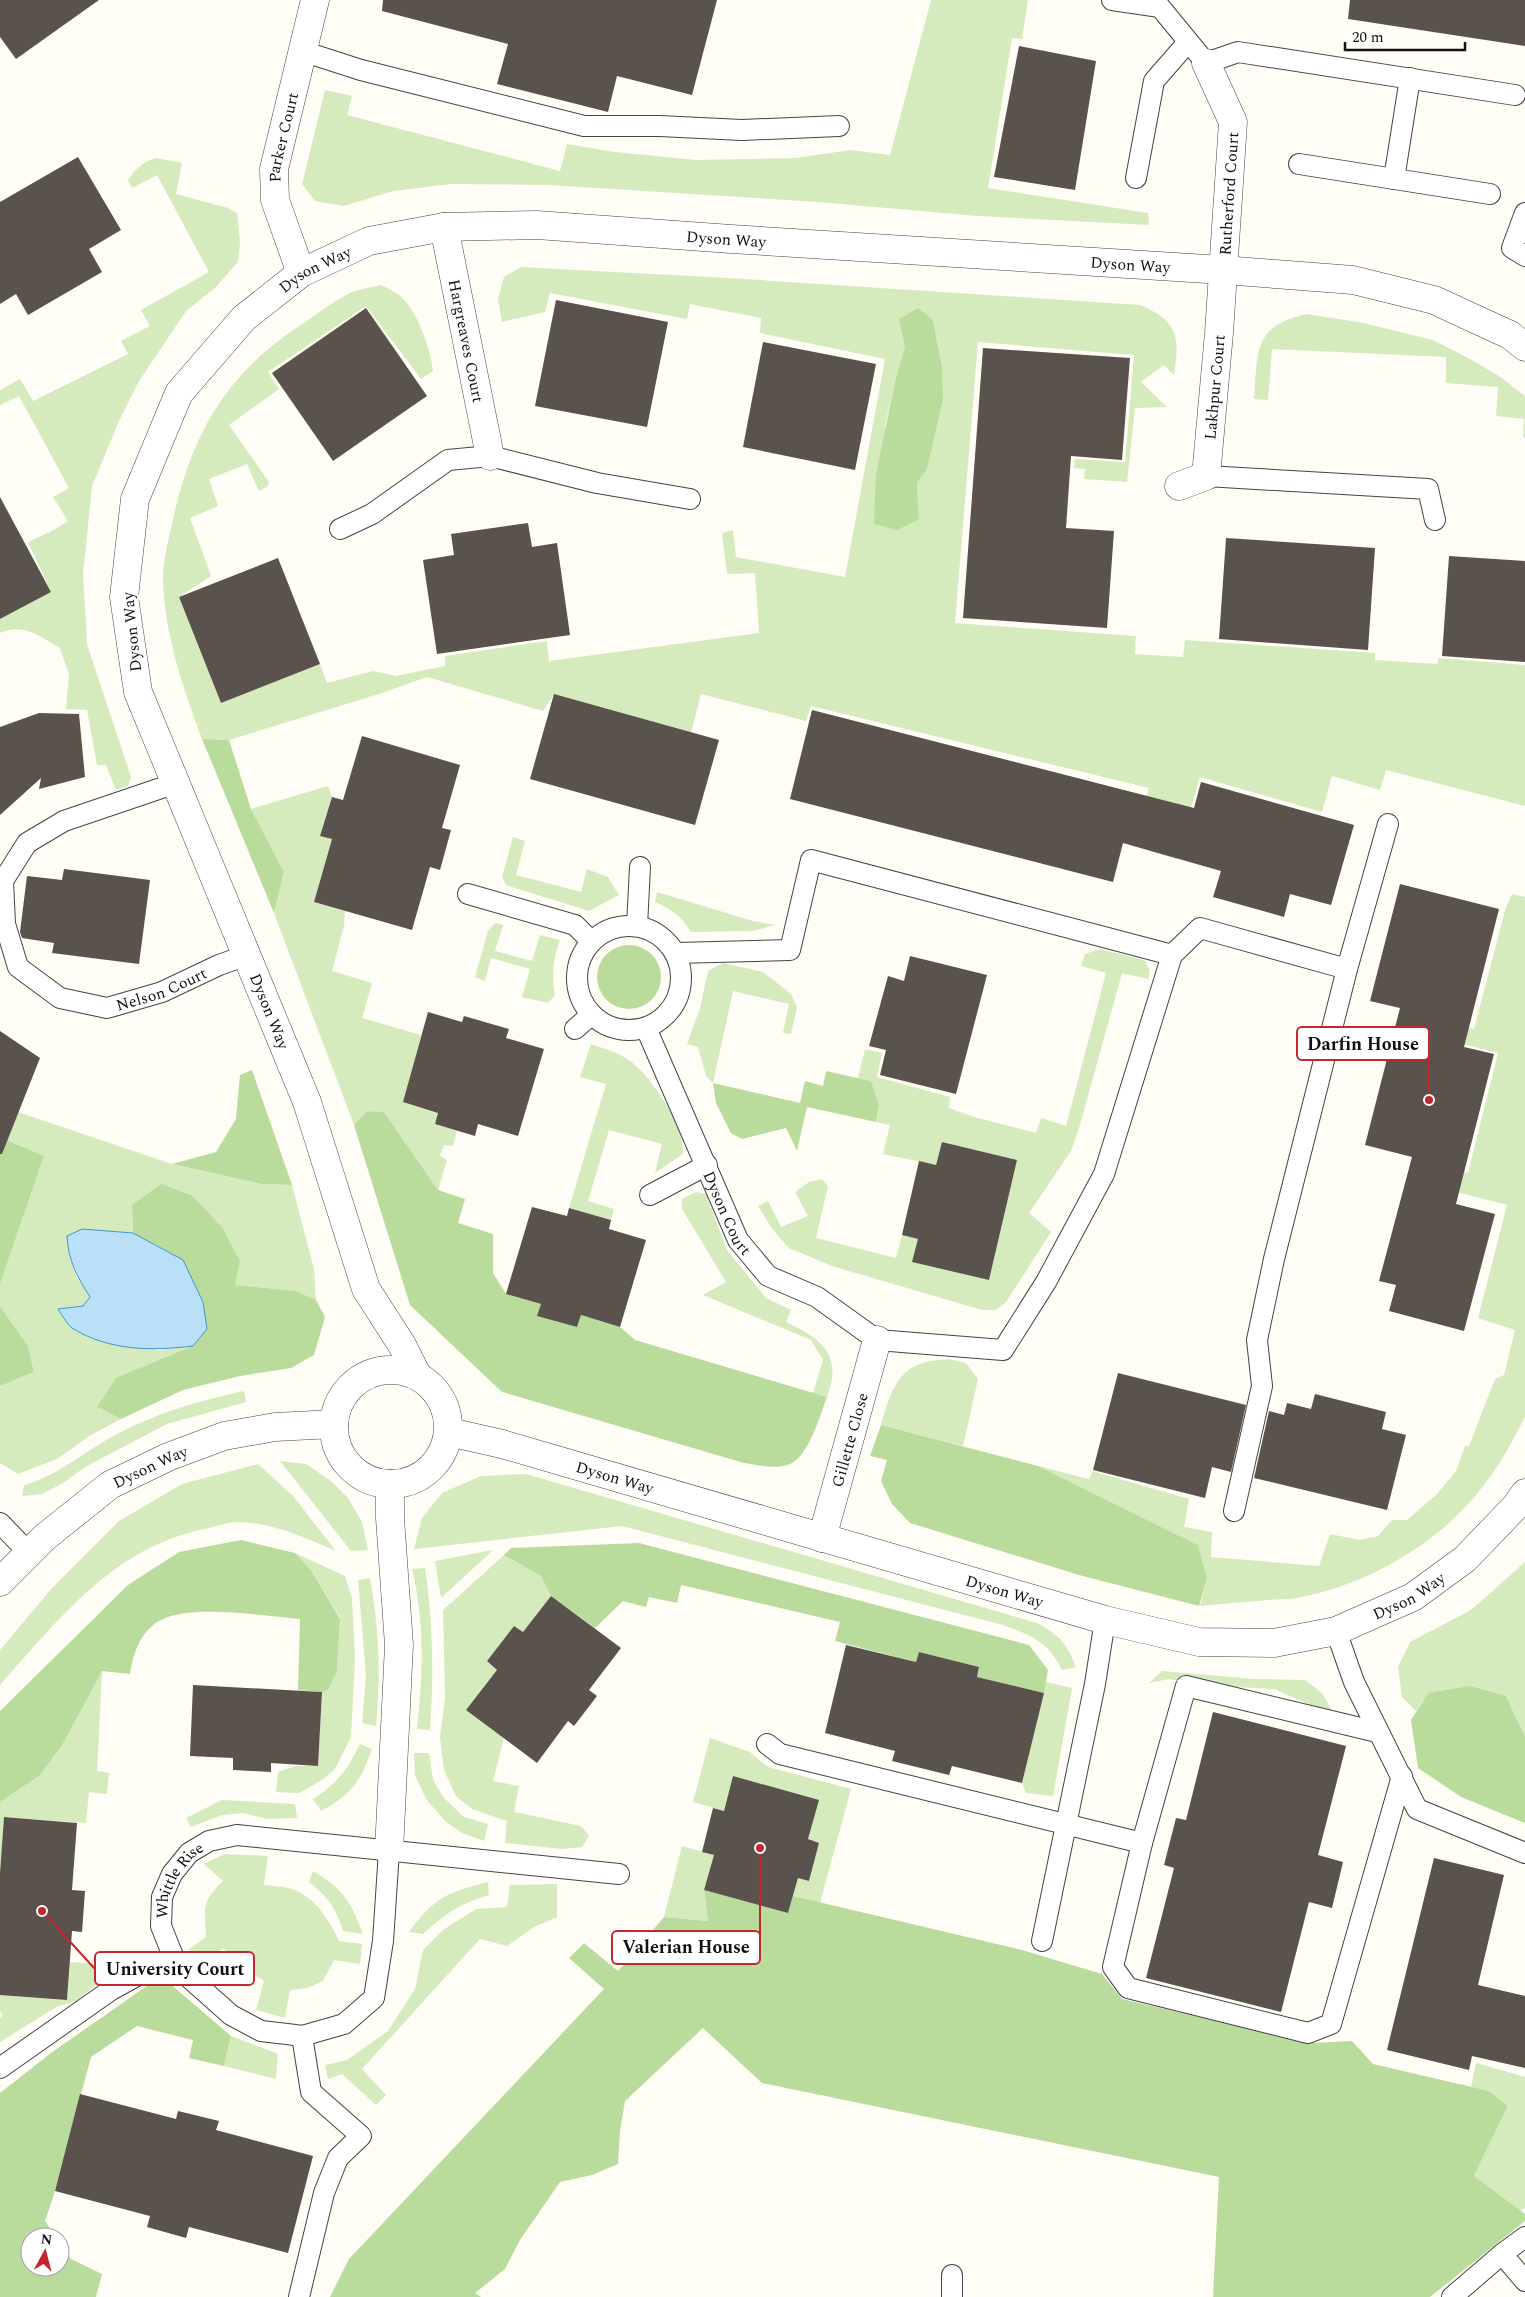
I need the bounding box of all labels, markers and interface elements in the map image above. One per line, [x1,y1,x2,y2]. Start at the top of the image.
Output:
scale bar [1345,20,1465,52]
text: 20 m [1352,26,1384,49]
street label: Parker Court [262,90,305,183]
street label: Rutherford Court [1213,131,1245,256]
street label: Dyson Way [685,225,768,254]
street label: Dyson Way [274,239,357,299]
street label: Dyson Way [1089,251,1172,280]
street label: Hargreaves Court [442,277,490,405]
street label: Lakhpur Court [1198,333,1232,441]
street label: Dyson Way [116,590,148,673]
street label: Nelson Court [113,961,211,1018]
street label: Dyson Way [243,970,296,1054]
callout: Darfin House [1297,1027,1429,1060]
text: Darfin House [1307,1031,1419,1058]
street label: Dyson Court [696,1167,757,1261]
street label: Gillette Close [826,1390,875,1490]
street label: Dyson Way [109,1439,192,1495]
street label: Dyson Way [573,1455,658,1501]
street label: Dyson Way [1369,1566,1451,1626]
street label: Dyson Way [963,1569,1047,1615]
street label: Whittle Rise [150,1836,208,1919]
callout: Valerian House [612,1931,760,1964]
text: Valerian House [622,1934,750,1961]
callout: University Court [95,1952,254,1985]
text: University Court [105,1956,245,1983]
north arrow [20,2227,70,2277]
text: N [40,2228,53,2251]

